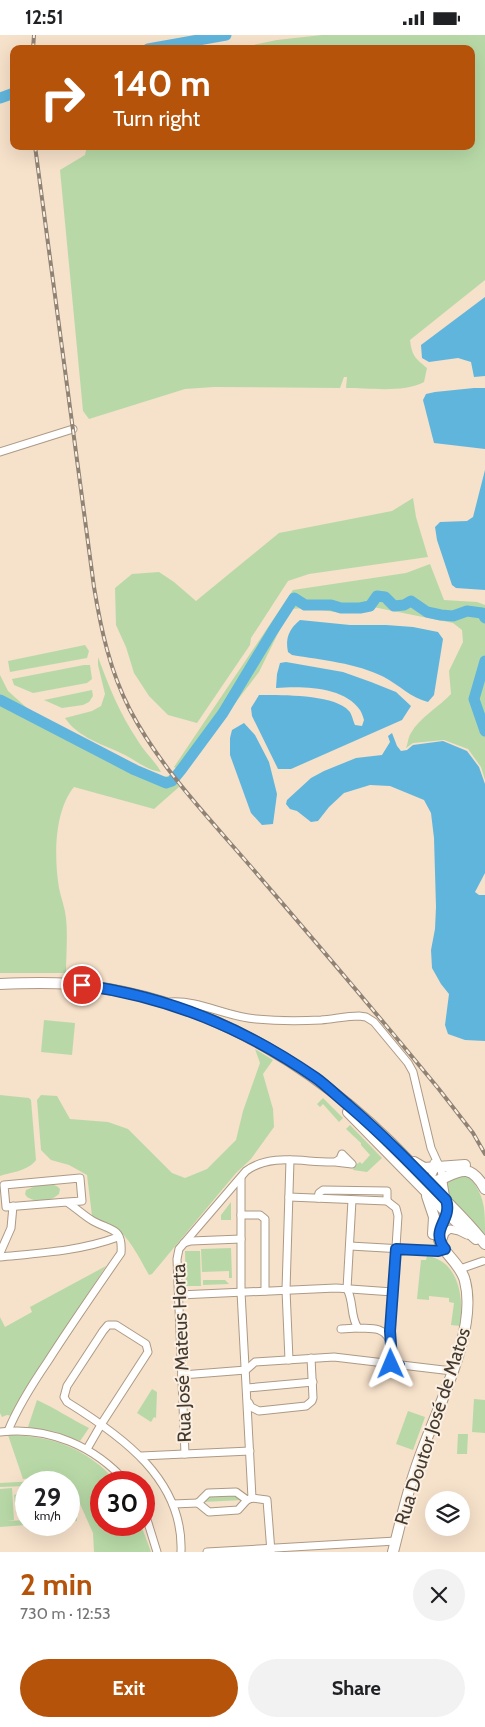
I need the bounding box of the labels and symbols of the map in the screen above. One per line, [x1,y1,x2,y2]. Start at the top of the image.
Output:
pin [61,964,103,1006]
street label: Rua José Mateus Horta [167,1263,196,1443]
street label: Rua Doutor José de Matos [390,1324,475,1528]
position arrow [364,1337,416,1389]
speed limit sign: 30 [90,1471,155,1536]

